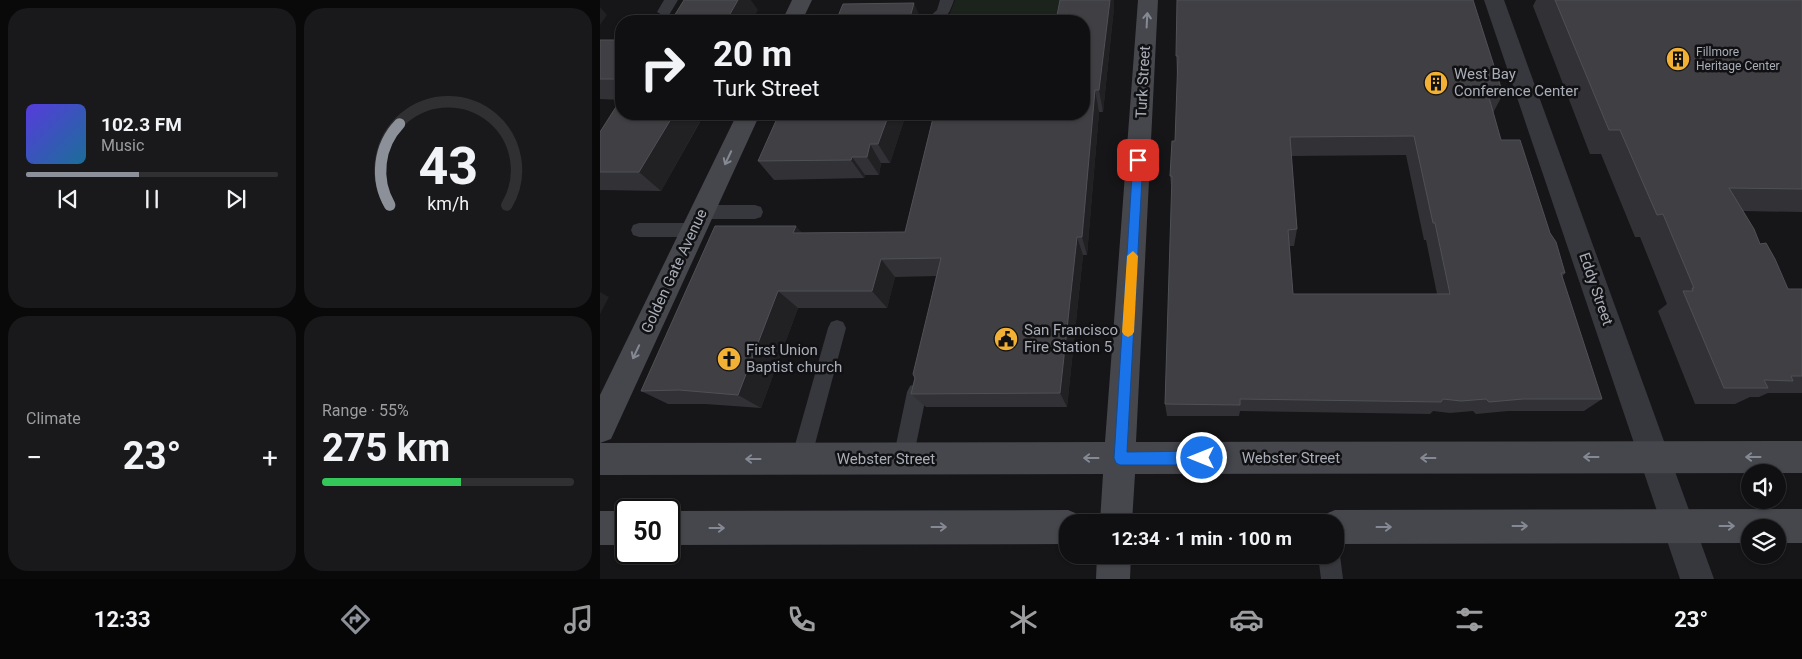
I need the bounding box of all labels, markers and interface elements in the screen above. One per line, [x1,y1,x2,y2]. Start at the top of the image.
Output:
one-way arrow [1142,12,1151,28]
text: 20 m [713,34,792,75]
icon: right [630,35,695,100]
street label: Turk Street [1132,45,1154,119]
place label: Fillmore Heritage Center [1696,45,1780,73]
building icon: Fillmore Heritage Center [1665,46,1691,72]
place label: West Bay Conference Center [1454,65,1578,100]
building icon: West Bay Conference Center [1423,70,1449,96]
text: Turk Street [713,76,819,101]
text: 102.3 FM [101,113,182,136]
text: Music [101,136,144,155]
text: 43 [418,136,478,197]
pin [1117,139,1159,181]
icon: arrive [1124,146,1152,174]
one-way arrow [722,150,732,165]
icon: previous [54,185,82,213]
icon: pause [138,185,166,213]
icon: next [222,185,250,213]
text: km/h [427,193,469,214]
street label: Golden Gate Avenue [637,206,711,336]
street label: Eddy Street [1575,250,1617,328]
place label: San Francisco Fire Station 5 [1024,321,1118,356]
public building icon: San Francisco Fire Station 5 [993,326,1019,352]
place label: First Union Baptist church [746,341,842,376]
one-way arrow [631,344,640,359]
church icon: First Union Baptist church [716,346,742,372]
text: Range · 55% [322,401,409,420]
text: Climate [26,409,81,428]
text: 275 km [322,426,450,470]
position arrow [1175,431,1227,483]
text: 23° [123,434,181,478]
text: − [26,441,42,474]
text: + [262,441,278,474]
street label: Webster Street [1242,449,1340,467]
street label: Webster Street [837,450,935,468]
one-way arrow [1583,452,1600,462]
one-way arrow [1746,452,1762,462]
one-way arrow [1083,453,1100,463]
one-way arrow [1421,453,1437,462]
one-way arrow [745,454,761,464]
map controls [1741,464,1786,564]
button: sound [1741,464,1786,509]
speed limit sign: 50 [615,499,680,564]
button: layers [1741,519,1786,564]
one-way arrow [1512,521,1528,531]
one-way arrow [1718,521,1735,531]
one-way arrow [931,522,947,532]
one-way arrow [1375,522,1391,532]
one-way arrow [709,523,725,533]
text: 12:34 · 1 min · 100 m [1111,527,1292,550]
icon: directions [338,602,373,637]
icon: music [561,602,596,637]
icon: phone [784,602,819,637]
icon: climate [1006,602,1041,637]
icon: car [1229,602,1264,637]
icon: filters [1452,602,1487,637]
text: 12:33 [94,607,151,632]
text: 23° [1674,607,1708,632]

